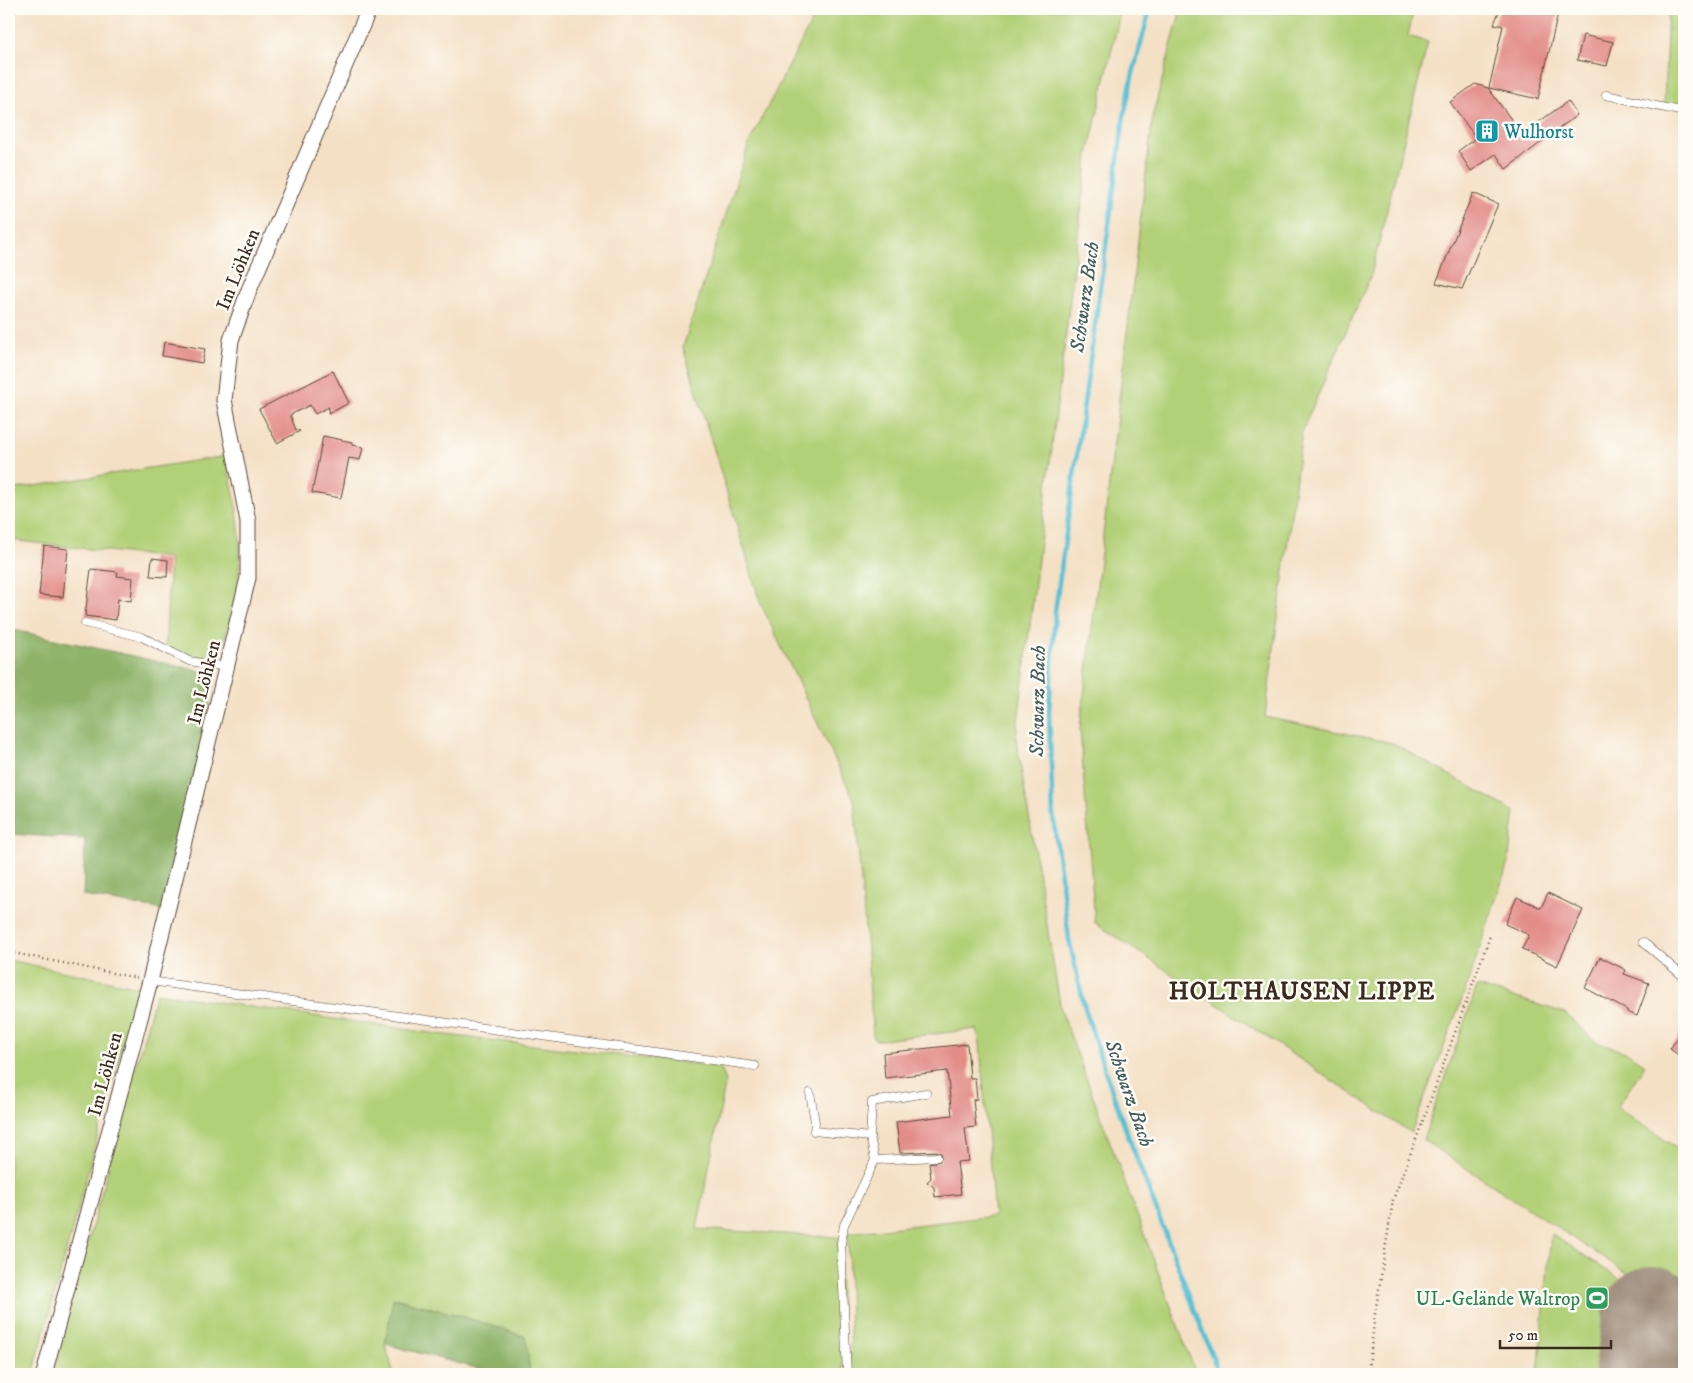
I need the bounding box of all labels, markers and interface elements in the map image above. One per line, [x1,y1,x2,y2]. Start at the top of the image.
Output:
building icon: Wulhorst [1474,118,1500,144]
place label: Wulhorst [1503,121,1574,144]
street label: Im Löhken [212,225,265,314]
water label: Schwarz Bach [1065,240,1106,355]
street label: Im Löhken [183,638,226,727]
water label: Schwarz Bach [1025,645,1052,758]
district label: HOLTHAUSEN LIPPE [1169,977,1435,1007]
street label: Im Löhken [83,1030,128,1119]
water label: Schwarz Bach [1098,1036,1159,1150]
sports icon: UL-Gelände Waltrop [1584,1285,1610,1311]
place label: UL-Gelände Waltrop [1416,1288,1580,1311]
scale bar [1500,1318,1612,1350]
text: 50 m [1508,1326,1538,1345]

